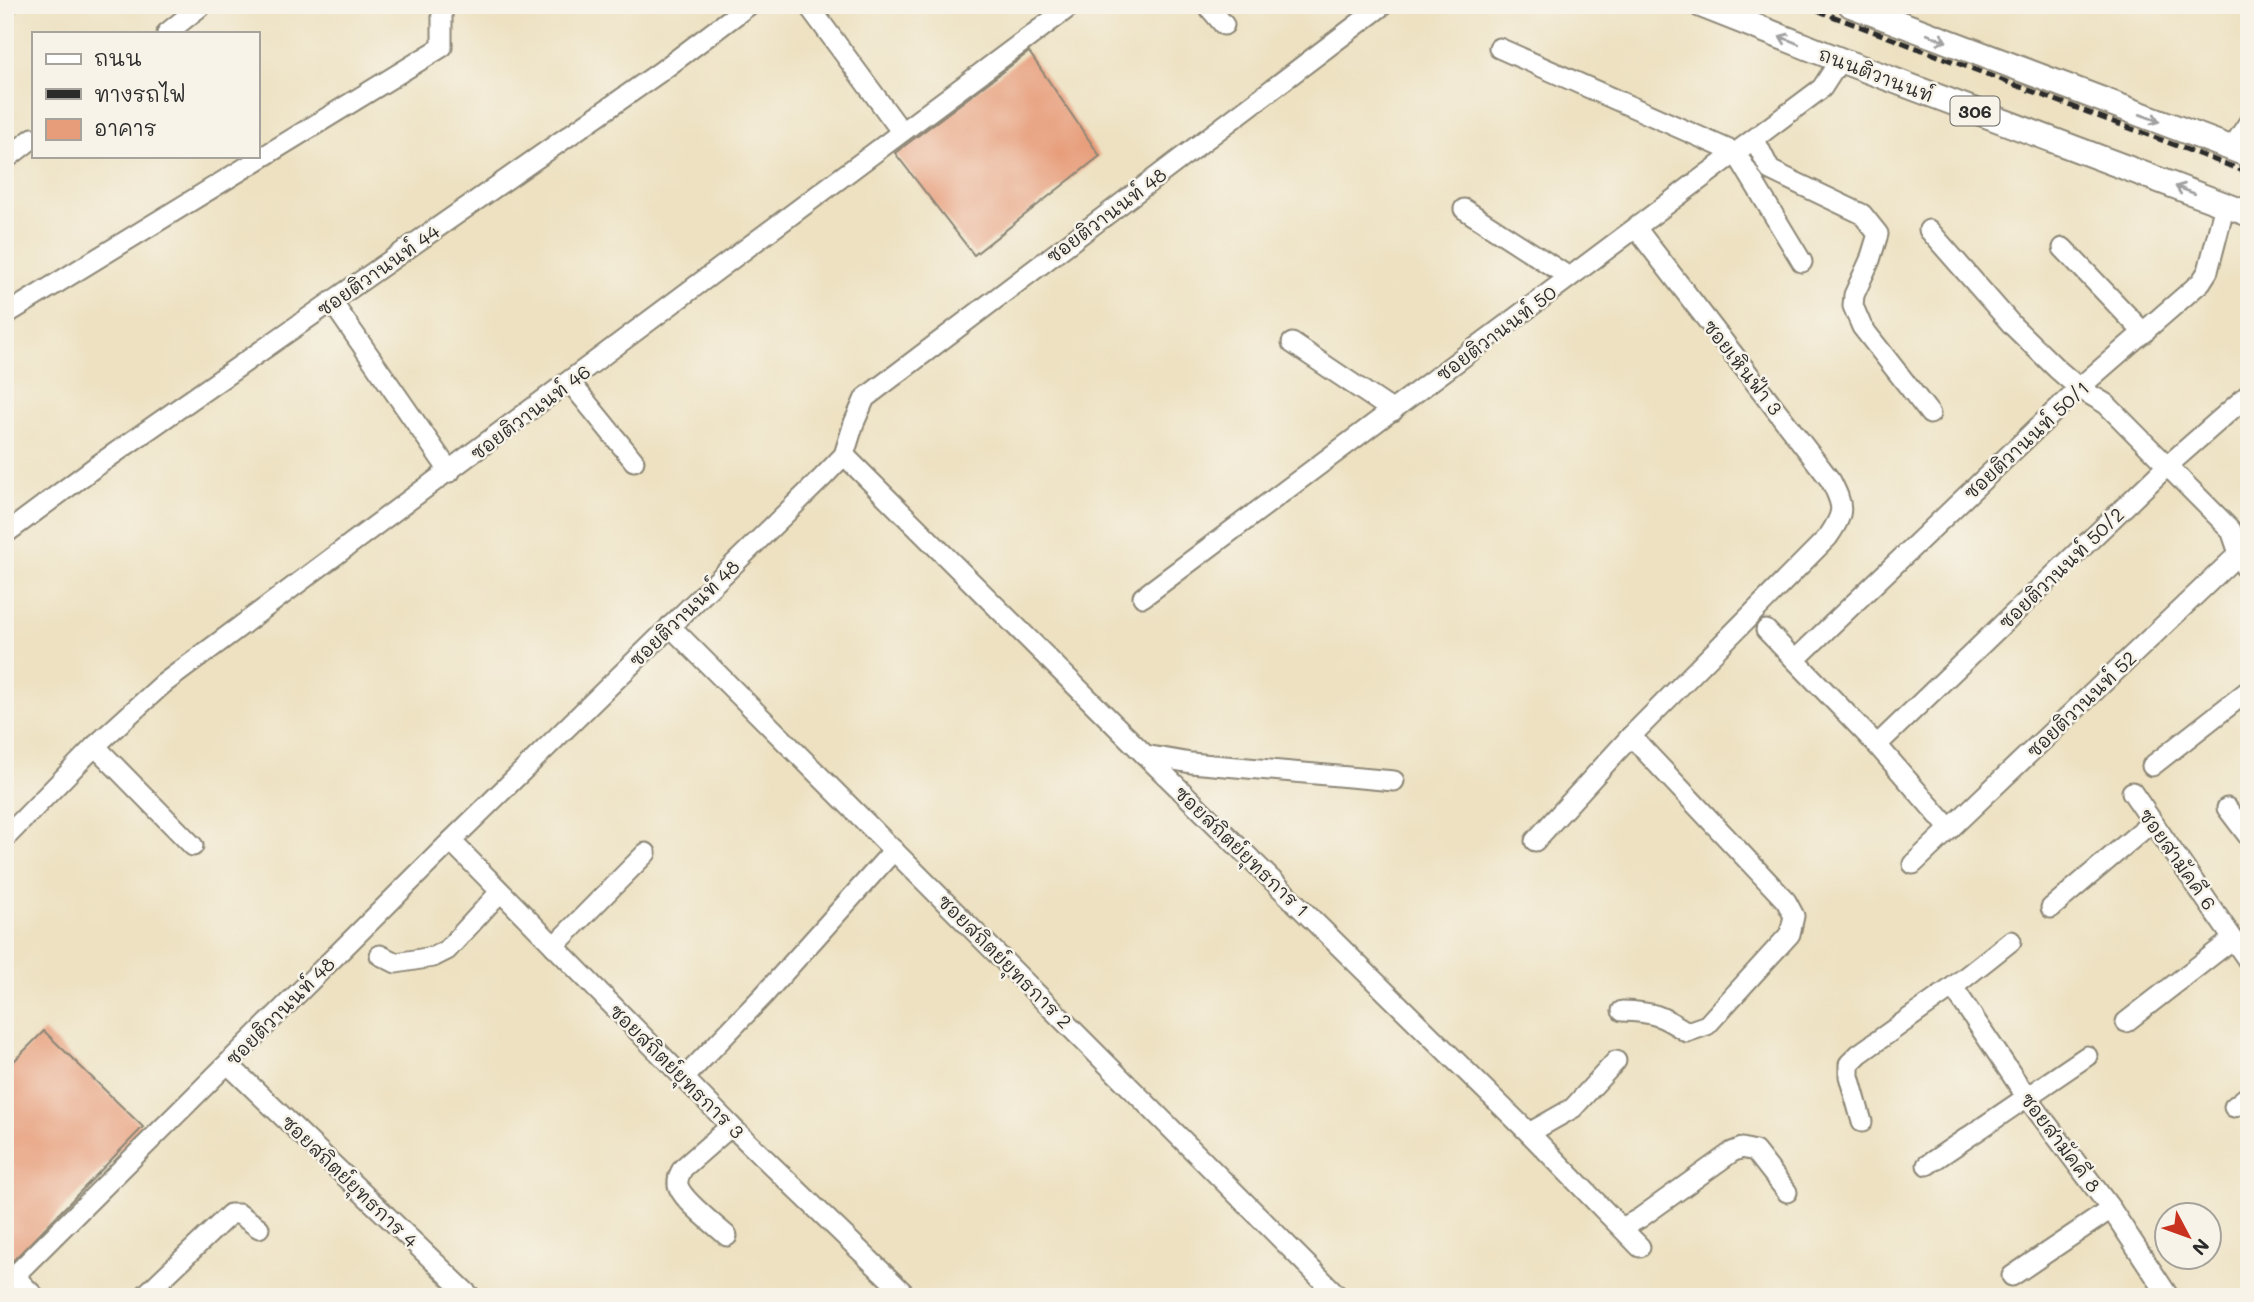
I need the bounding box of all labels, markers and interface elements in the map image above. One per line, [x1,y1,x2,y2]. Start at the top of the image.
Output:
legend [32,32,259,158]
one-way arrow [1778,32,1800,45]
one-way arrow [1926,33,1948,46]
street label: ถนนติวานนท์ [1815,41,1937,107]
text: ถนน [94,44,142,71]
text: ทางรถไฟ [94,80,186,107]
road number: 306 [1951,96,2000,126]
one-way arrow [2139,113,2161,125]
text: อาคาร [94,114,157,141]
street label: ซอยติวานนท์ 48 [1041,162,1171,268]
one-way arrow [2174,182,2196,195]
street label: ซอยติวานนท์ 44 [312,218,444,322]
street label: ซอยติวานนท์ 50 [1431,279,1561,386]
street label: ซอยเหินฟ้า 3 [1698,314,1788,420]
street label: ซอยติวานนท์ 46 [465,359,595,465]
street label: ซอยติวานนท์ 50/1 [1958,375,2094,505]
street label: ซอยติวานนท์ 50/2 [1993,502,2129,634]
street label: ซอยติวานนท์ 48 [623,554,745,672]
street label: ซอยติวานนท์ 52 [2021,645,2141,763]
street label: ซอยสถิตย์ยุทธการ 1 [1168,780,1315,923]
street label: ซอยสามัคคี 6 [2134,803,2222,915]
street label: ซอยสถิตย์ยุทธการ 2 [931,889,1077,1035]
street label: ซอยติวานนท์ 48 [220,951,340,1071]
street label: ซอยสถิตย์ยุทธการ 3 [603,998,750,1145]
street label: ซอยสามัคคี 8 [2015,1087,2107,1197]
street label: ซอยสถิตย์ยุทธการ 4 [275,1109,424,1254]
north arrow [2152,1200,2222,1270]
text: N [2187,1234,2215,1261]

